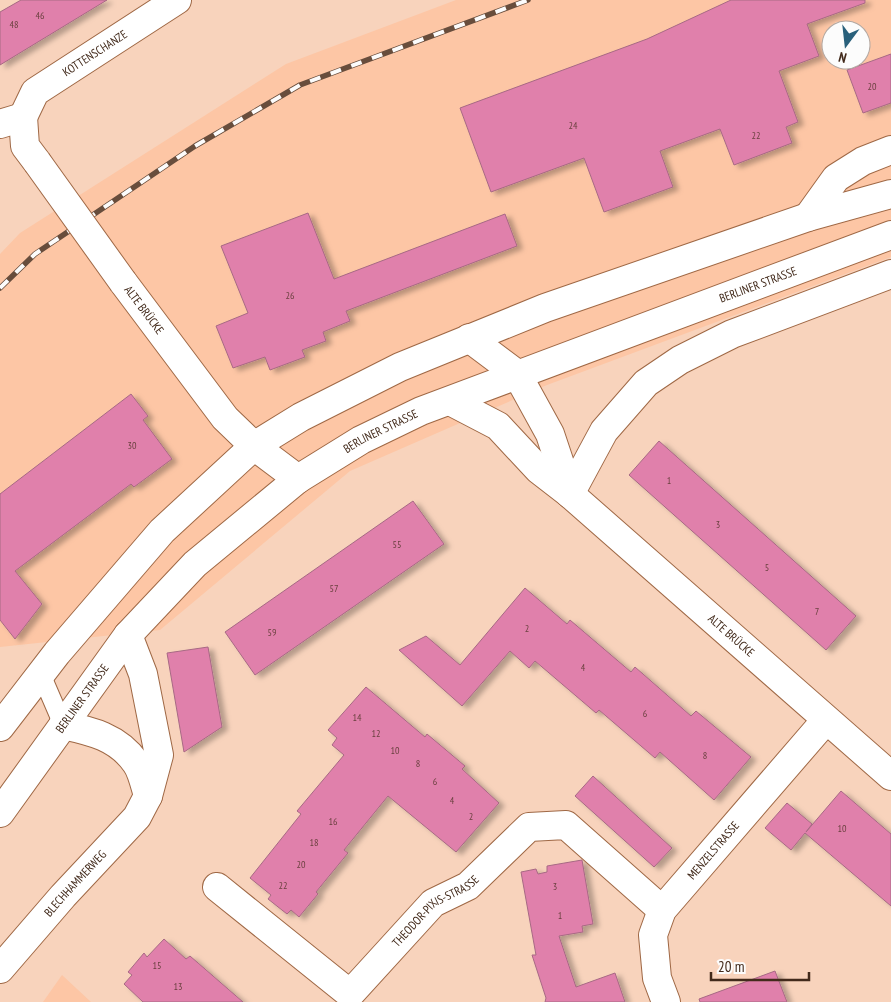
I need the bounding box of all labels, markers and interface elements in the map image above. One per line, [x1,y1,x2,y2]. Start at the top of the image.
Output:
house number: 46 [36,9,45,22]
house number: 48 [10,18,19,31]
north arrow [821,20,871,70]
street label: KOTTENSCHANZE [59,26,130,79]
text: N [837,48,849,67]
house number: 20 [868,80,877,93]
house number: 24 [569,119,578,132]
house number: 22 [752,129,761,142]
street label: BERLINER STRASSE [717,263,799,306]
street label: ALTE BRÜCKE [121,282,167,337]
house number: 26 [286,289,295,302]
street label: BERLINER STRASSE [340,406,420,456]
house number: 30 [128,439,137,452]
house number: 1 [667,474,671,487]
house number: 3 [716,518,720,531]
house number: 55 [393,538,402,551]
house number: 5 [765,561,769,574]
house number: 57 [330,582,339,595]
house number: 7 [815,605,819,618]
street label: ALTE BRÜCKE [705,611,758,660]
house number: 2 [525,622,529,635]
house number: 59 [268,626,277,639]
street label: BERLINER STRASSE [52,661,112,736]
house number: 4 [581,661,586,674]
house number: 6 [643,707,648,720]
house number: 14 [353,711,362,724]
house number: 12 [372,727,381,740]
house number: 10 [391,744,400,757]
house number: 8 [703,749,707,762]
house number: 8 [416,757,420,770]
house number: 6 [433,775,438,788]
house number: 4 [450,794,455,807]
house number: 2 [469,810,473,823]
house number: 16 [329,815,338,828]
street label: MENZELSTRASSE [684,818,742,882]
house number: 10 [838,822,847,835]
house number: 18 [310,836,319,849]
street label: BLECHHAMMERWEG [41,847,109,919]
house number: 20 [297,858,306,871]
street label: THEODOR-PIXIS-STRASSE [389,872,482,950]
house number: 22 [279,879,288,892]
house number: 3 [553,880,557,893]
house number: 1 [558,909,562,922]
scale bar [711,950,808,982]
text: 20 m [718,957,744,976]
house number: 15 [153,959,162,972]
house number: 13 [174,980,183,993]

